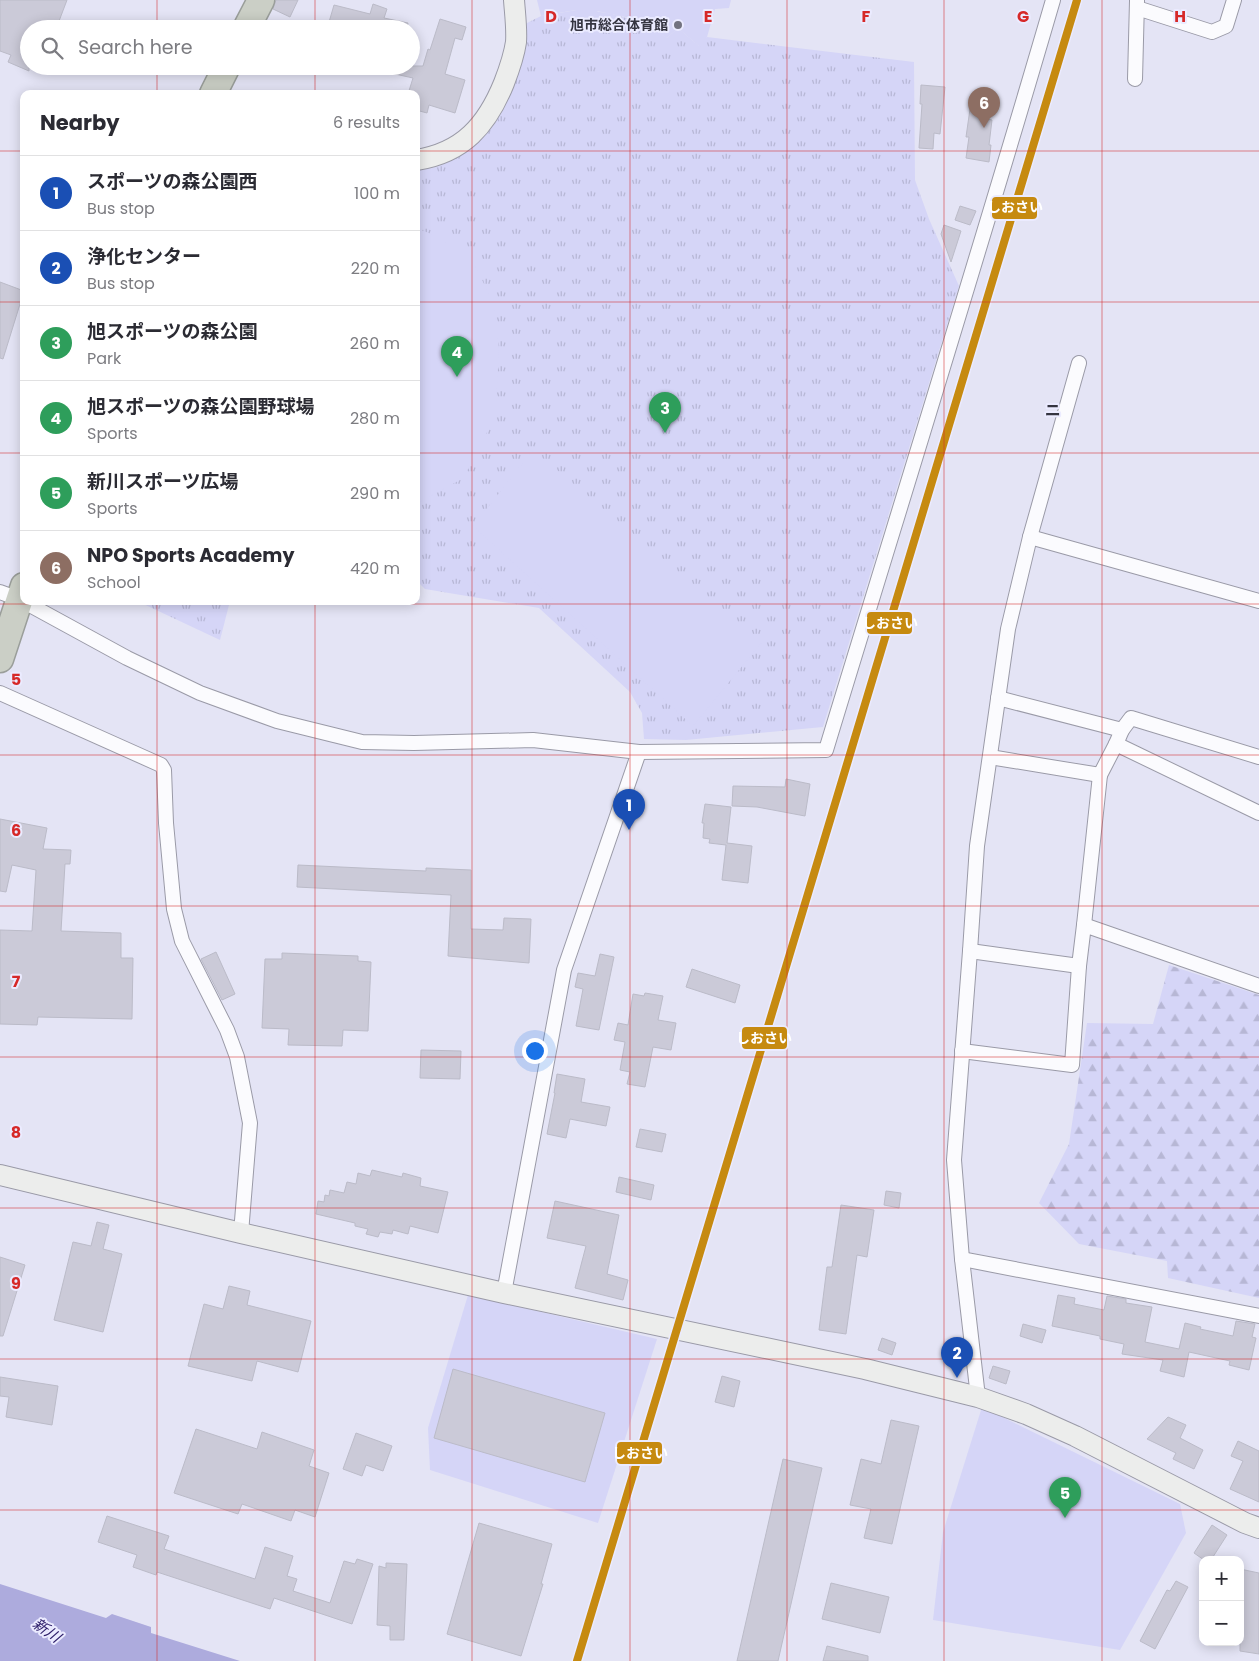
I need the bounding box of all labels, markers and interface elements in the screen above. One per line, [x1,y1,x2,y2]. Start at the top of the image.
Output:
text: D [545,5,557,28]
text: E [704,5,712,28]
text: F [862,5,871,28]
text: G [1017,5,1029,28]
text: H [1174,5,1186,28]
place label: 旭市総合体育館 [570,15,668,35]
marker: 旭市総合体育館 [672,19,684,31]
search box [20,20,420,75]
icon: search [38,34,66,62]
text: Search here [78,34,192,61]
pin: 6 [968,87,1000,128]
text: Nearby [40,108,120,137]
text: 6 results [333,111,400,134]
text: スポーツの森公園西 [87,168,258,195]
text: 1 [53,182,59,205]
text: 100 m [354,182,400,205]
line badge: しおさい [991,196,1038,220]
text: Bus stop [87,197,155,220]
text: しおさい [987,197,1043,217]
text: 浄化センター [87,243,201,270]
text: 2 [51,257,61,280]
text: 220 m [351,257,400,280]
text: Bus stop [87,272,155,295]
text: 旭スポーツの森公園 [87,318,258,345]
text: 3 [51,332,61,355]
text: 260 m [350,332,400,355]
pin: 4 [441,336,473,377]
text: Park [87,347,121,370]
pin: 3 [649,392,681,433]
text: 旭スポーツの森公園野球場 [87,393,315,420]
district label: ニ [1045,399,1061,422]
text: 4 [51,407,61,430]
text: 280 m [350,407,400,430]
text: Sports [87,422,138,445]
text: 新川スポーツ広場 [87,468,239,495]
text: 5 [51,482,61,505]
text: 290 m [350,482,400,505]
text: Sports [87,497,138,520]
text: NPO Sports Academy [87,542,294,569]
text: 6 [51,557,61,580]
text: 420 m [350,557,400,580]
text: School [87,571,141,594]
line badge: しおさい [866,611,913,635]
text: しおさい [862,613,918,633]
text: 5 [11,668,21,691]
pin: 1 [613,789,645,830]
text: 6 [11,819,21,842]
text: 7 [12,970,21,993]
line badge: しおさい [741,1026,788,1050]
text: しおさい [736,1028,792,1048]
your location [522,1038,548,1064]
text: 8 [11,1121,21,1144]
text: 9 [11,1272,21,1295]
pin: 2 [941,1337,973,1378]
line badge: しおさい [616,1441,663,1465]
text: しおさい [612,1443,668,1463]
pin: 5 [1049,1477,1081,1518]
map controls [1199,1556,1244,1646]
button: + [1199,1556,1244,1601]
button: − [1199,1601,1244,1646]
water label: 新川 [29,1613,67,1648]

